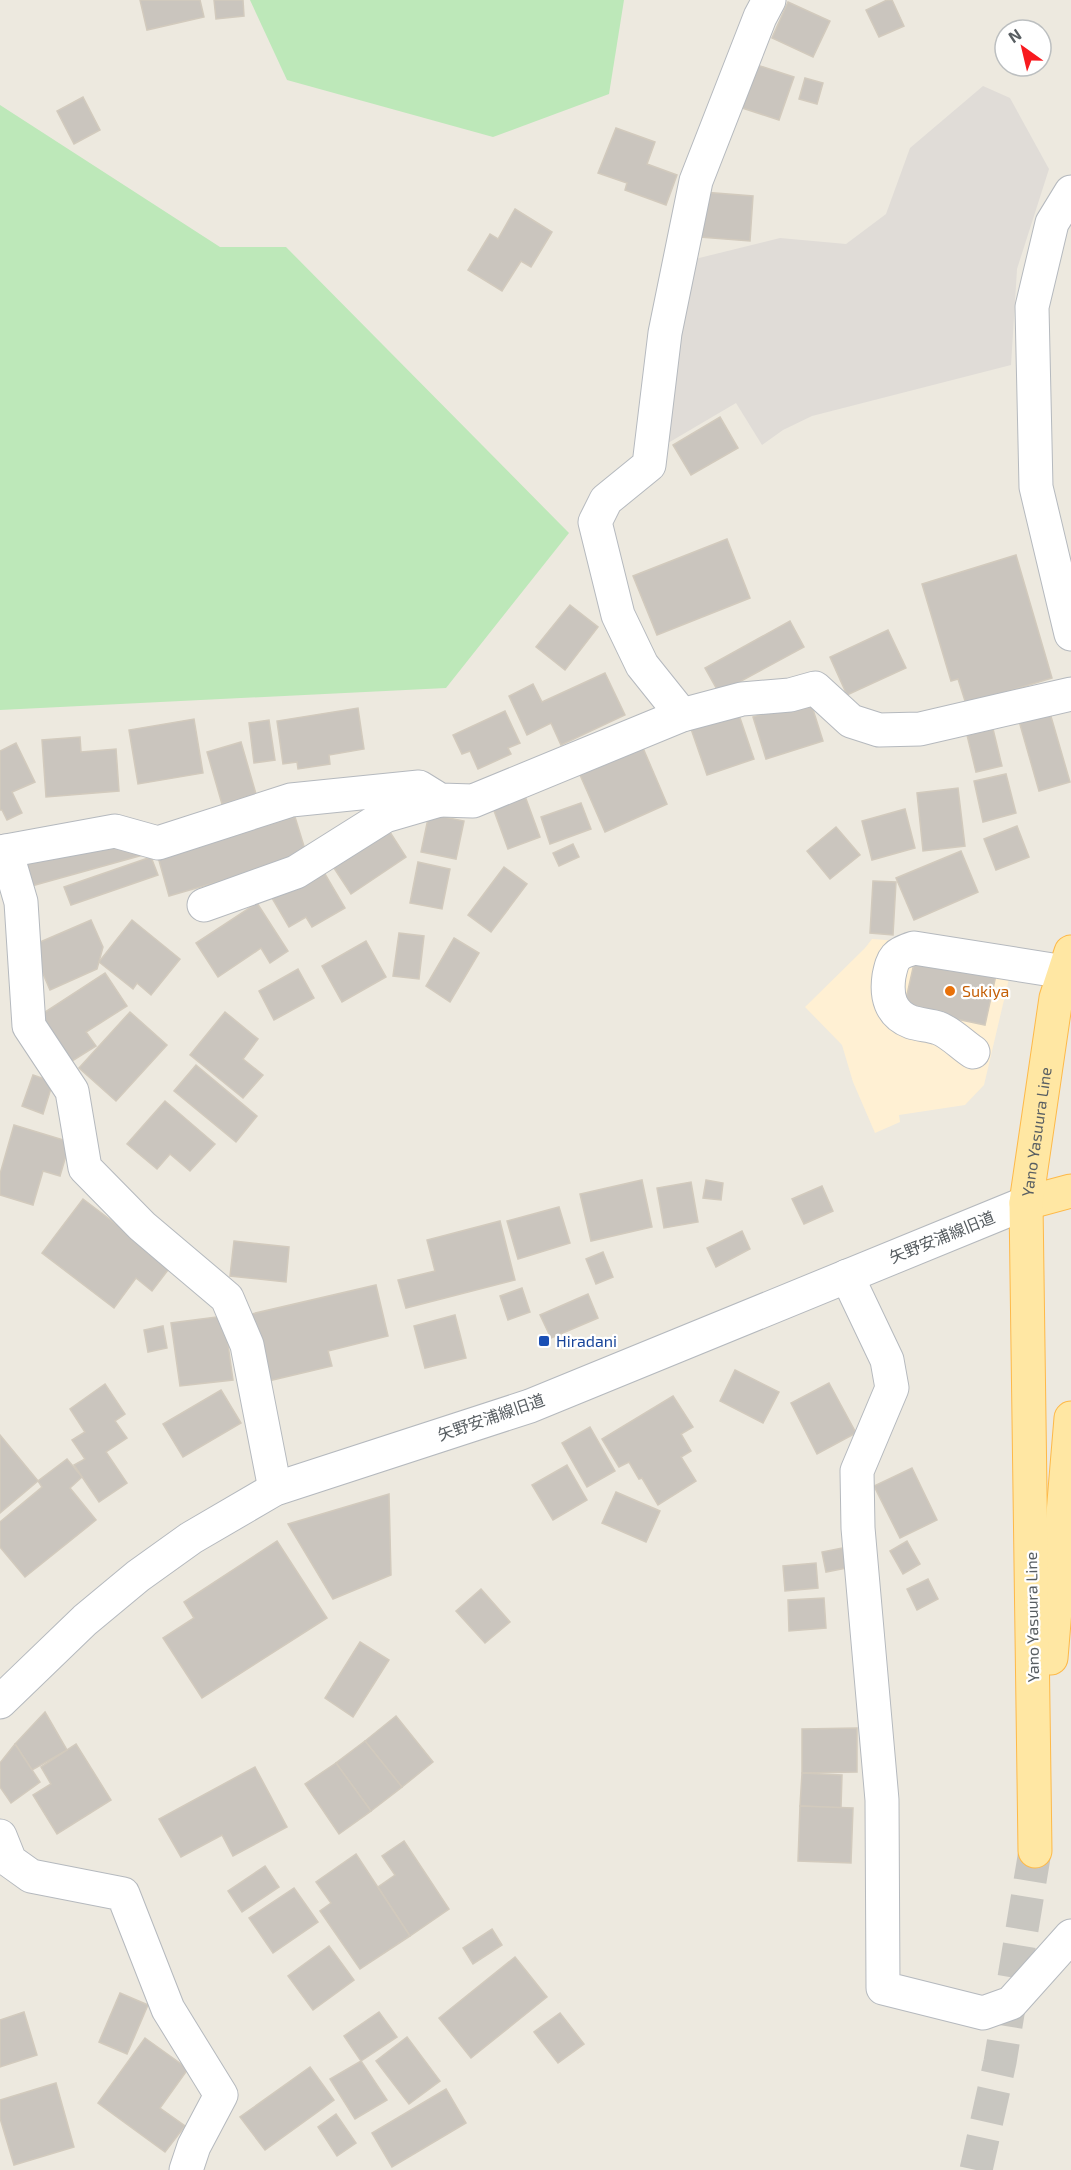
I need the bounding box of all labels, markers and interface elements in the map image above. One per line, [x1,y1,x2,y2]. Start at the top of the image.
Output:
north arrow [993,18,1053,78]
text: N [1004,24,1024,46]
place label: Sukiya [962,981,1009,1000]
marker: Sukiya [943,984,957,998]
street label: Yano Yasuura Line [1017,1066,1055,1198]
street label: 矢野安浦線旧道 [886,1207,997,1266]
place label: Hiradani [556,1331,617,1350]
marker: Hiradani [537,1334,551,1348]
street label: 矢野安浦線旧道 [435,1389,547,1444]
street label: Yano Yasuura Line [1021,1551,1042,1683]

